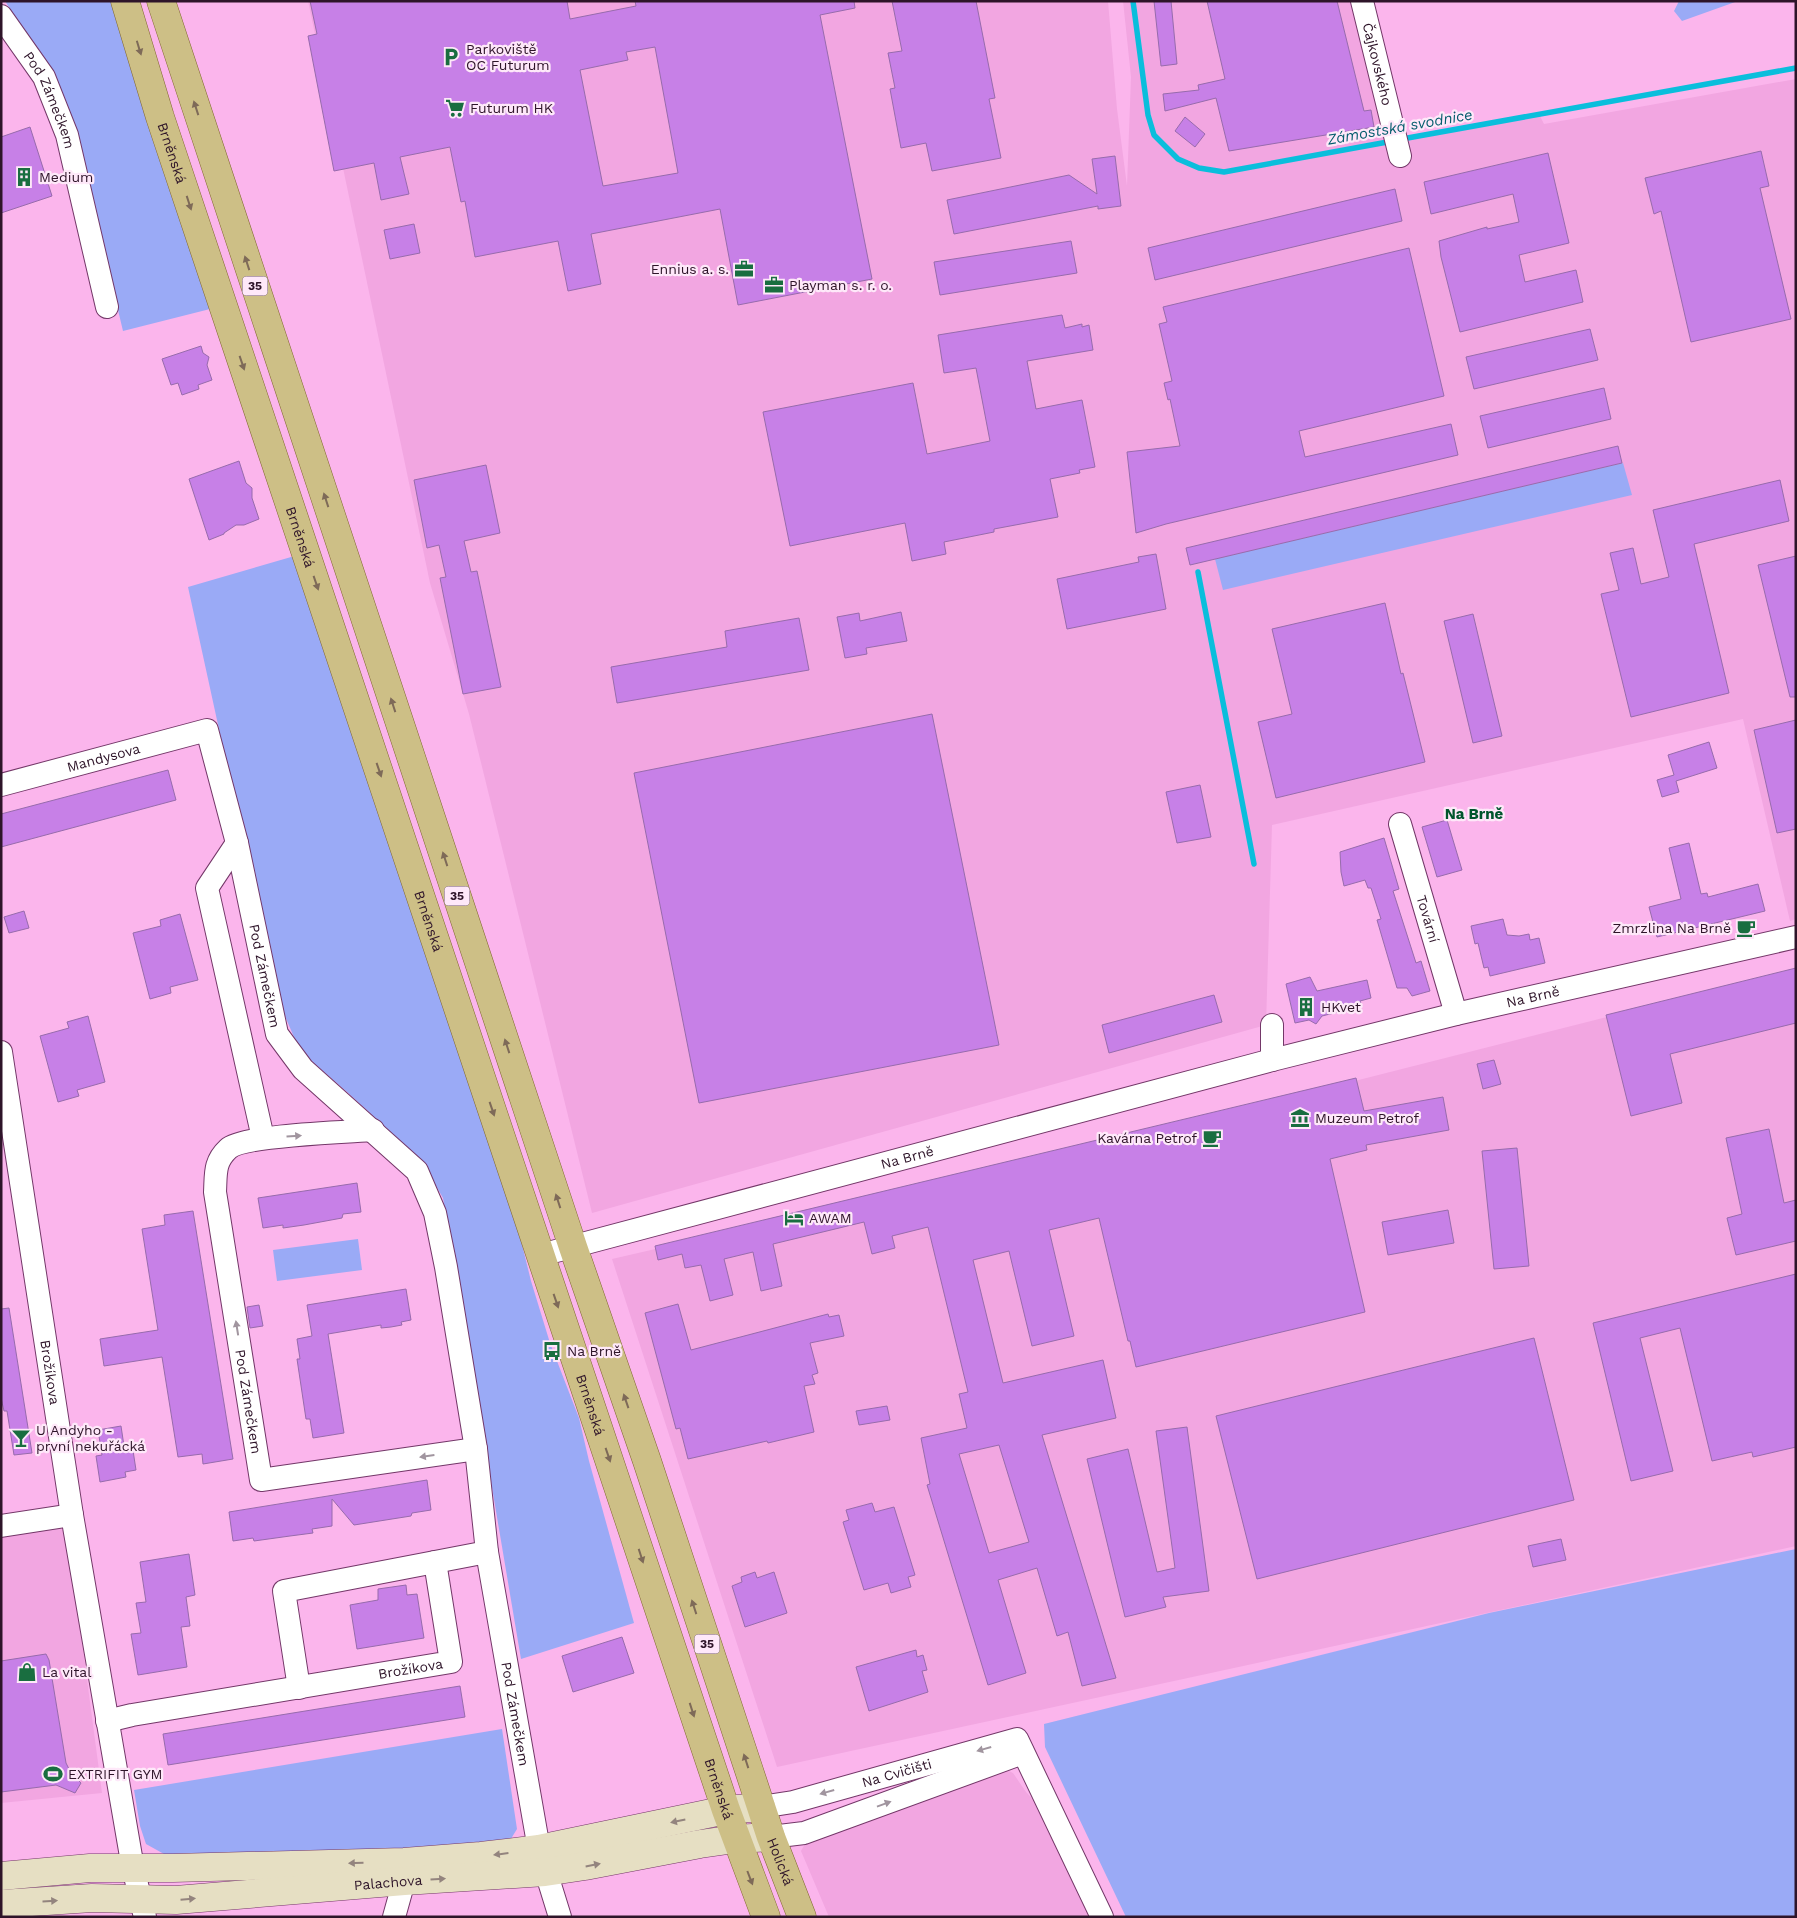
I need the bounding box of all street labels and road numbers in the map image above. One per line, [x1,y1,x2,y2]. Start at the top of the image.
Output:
street label: Čajkovského [1360,21,1395,107]
street label: Pod Zámečkem [21,48,78,150]
street label: Brněnská [154,120,190,186]
road number: 35 [242,276,268,296]
street label: Brněnská [283,504,318,570]
street label: Mandysova [65,740,142,775]
road number: 35 [444,886,470,906]
street label: Brněnská [411,888,446,954]
street label: Tovární [1413,893,1443,945]
street label: Pod Zámečkem [246,923,283,1029]
street label: Na Brně [1505,983,1561,1010]
street label: Na Brně [879,1143,935,1172]
street label: Brožíkova [37,1339,63,1406]
street label: Pod Zámečkem [232,1348,265,1455]
street label: Brněnská [573,1372,608,1437]
road number: 35 [694,1635,720,1654]
street label: Brožíkova [377,1655,444,1682]
street label: Pod Zámečkem [498,1660,532,1767]
street label: Na Cvičišti [860,1755,933,1790]
street label: Brněnská [701,1756,737,1822]
street label: Holická [764,1835,797,1888]
street label: Palachova [353,1872,423,1893]

